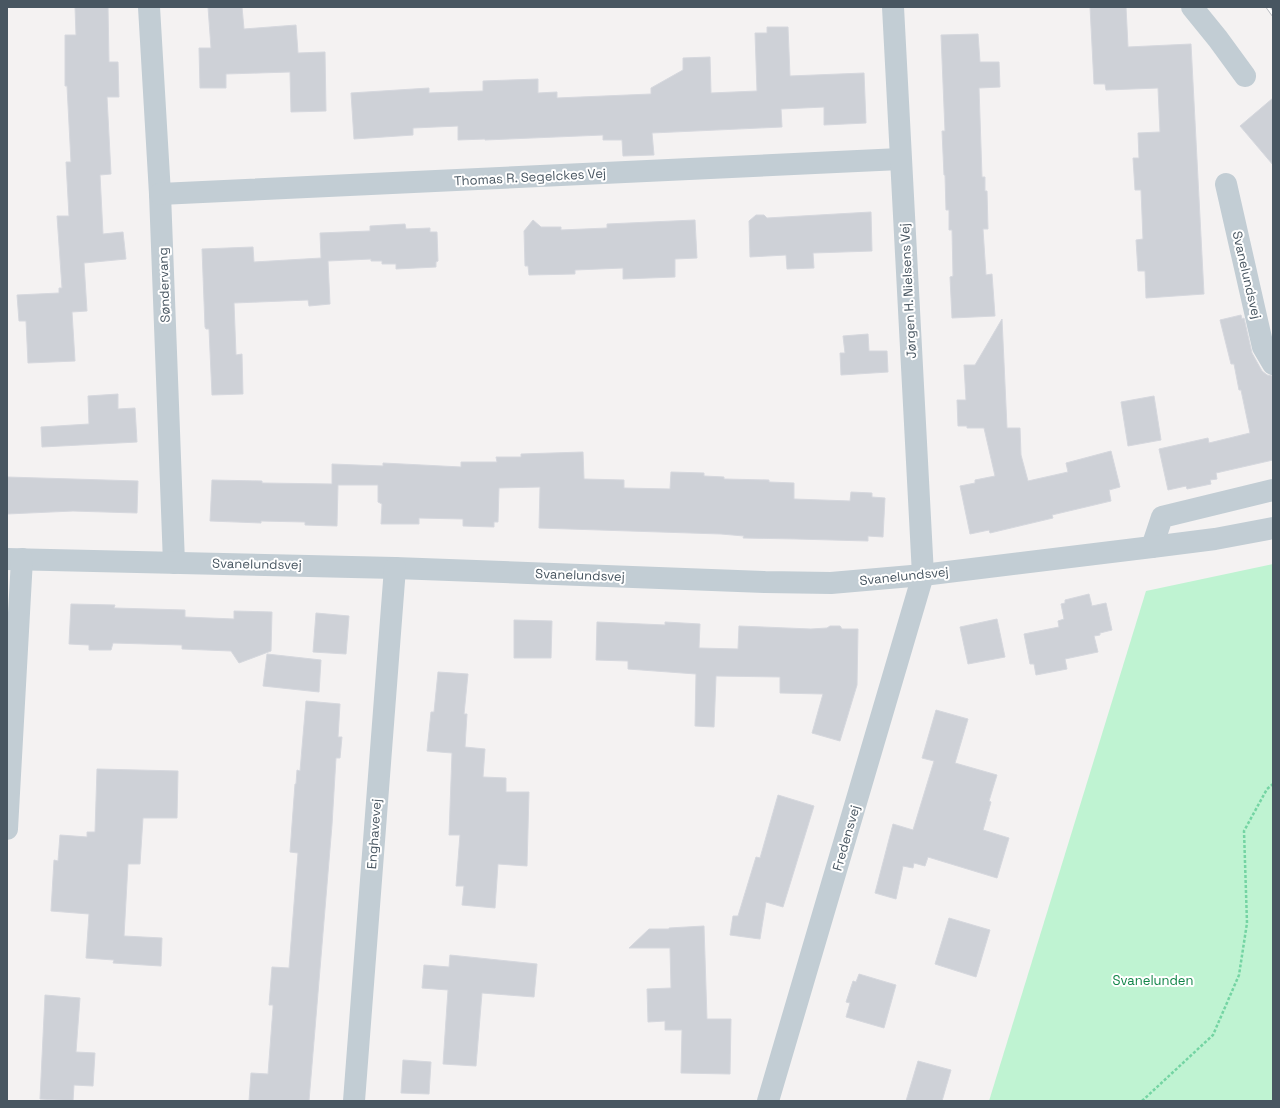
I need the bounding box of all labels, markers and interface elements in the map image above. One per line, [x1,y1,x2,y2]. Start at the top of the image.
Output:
street label: Thomas R. Segelckes Vej [453,165,607,189]
street label: Jørgen H. Nielsens Vej [896,223,920,359]
street label: Svanelundsvej [1229,229,1265,321]
street label: Søndervang [154,247,174,323]
street label: Svanelundsvej [212,555,302,573]
street label: Svanelundsvej [859,563,949,589]
street label: Svanelundsvej [535,565,625,585]
street label: Enghavevej [363,798,385,870]
street label: Fredensvej [829,803,863,873]
park label: Svanelunden [1112,972,1194,989]

